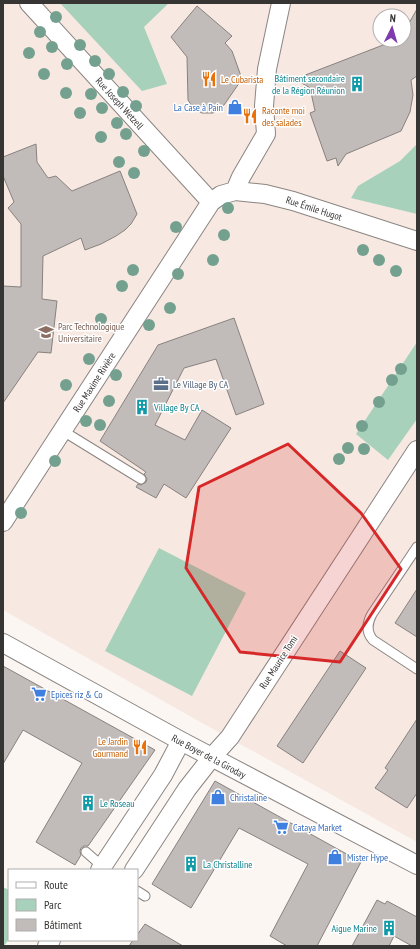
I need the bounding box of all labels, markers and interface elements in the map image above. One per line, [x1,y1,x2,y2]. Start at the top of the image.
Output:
north arrow [372,8,412,48]
text: N [389,11,396,25]
restaurant icon: Le Cubarista [200,70,218,88]
place label: Bâtiment secondaire de la Région Réunion [272,72,345,97]
place label: Le Cubarista [221,73,263,86]
street label: Rue Joseph Wetzell [93,75,147,133]
building icon: Bâtiment secondaire de la Région Réunion [348,75,366,93]
shop icon: La Case à Pain [226,98,244,116]
place label: La Case à Pain [174,101,223,114]
place label: Raconte moi des salades [262,104,305,129]
restaurant icon: Raconte moi des salades [241,107,259,125]
street label: Rue Émile Hugot [284,193,344,224]
place label: Parc Technologique Universitaire [58,320,124,345]
school or university icon: Parc Technologique Universitaire [37,323,55,341]
street label: Rue Maxime Rivière [70,350,119,415]
office icon: Le Village By CA [152,375,170,393]
place label: Le Village By CA [173,378,228,391]
building icon: Village By CA [133,398,151,416]
place label: Village By CA [153,401,200,414]
street label: Rue Maurice Tomi [256,633,300,691]
supermarket icon: Epices riz & Co [30,685,48,703]
place label: Epices riz & Co [51,688,103,701]
street label: Rue Boyer de la Giroday [169,731,248,782]
place label: Le Jardin Gourmand [92,735,128,760]
restaurant icon: Le Jardin Gourmand [131,738,149,756]
shop icon: Christaline [209,788,227,806]
place label: Christaline [230,791,267,804]
building icon: Le Roseau [79,794,97,812]
place label: Le Roseau [100,797,135,810]
supermarket icon: Cataya Market [272,818,290,836]
place label: Cataya Market [293,821,342,834]
shop icon: Mister Hype [326,848,344,866]
place label: Mister Hype [347,851,388,864]
building icon: La Christalline [182,855,200,873]
place label: La Christalline [203,858,253,871]
legend [8,869,138,941]
text: Route [44,877,68,892]
text: Parc [44,897,62,912]
text: Bâtiment [44,917,82,932]
building icon: Aigue Marine [380,919,398,937]
place label: Aigue Marine [331,922,377,935]

